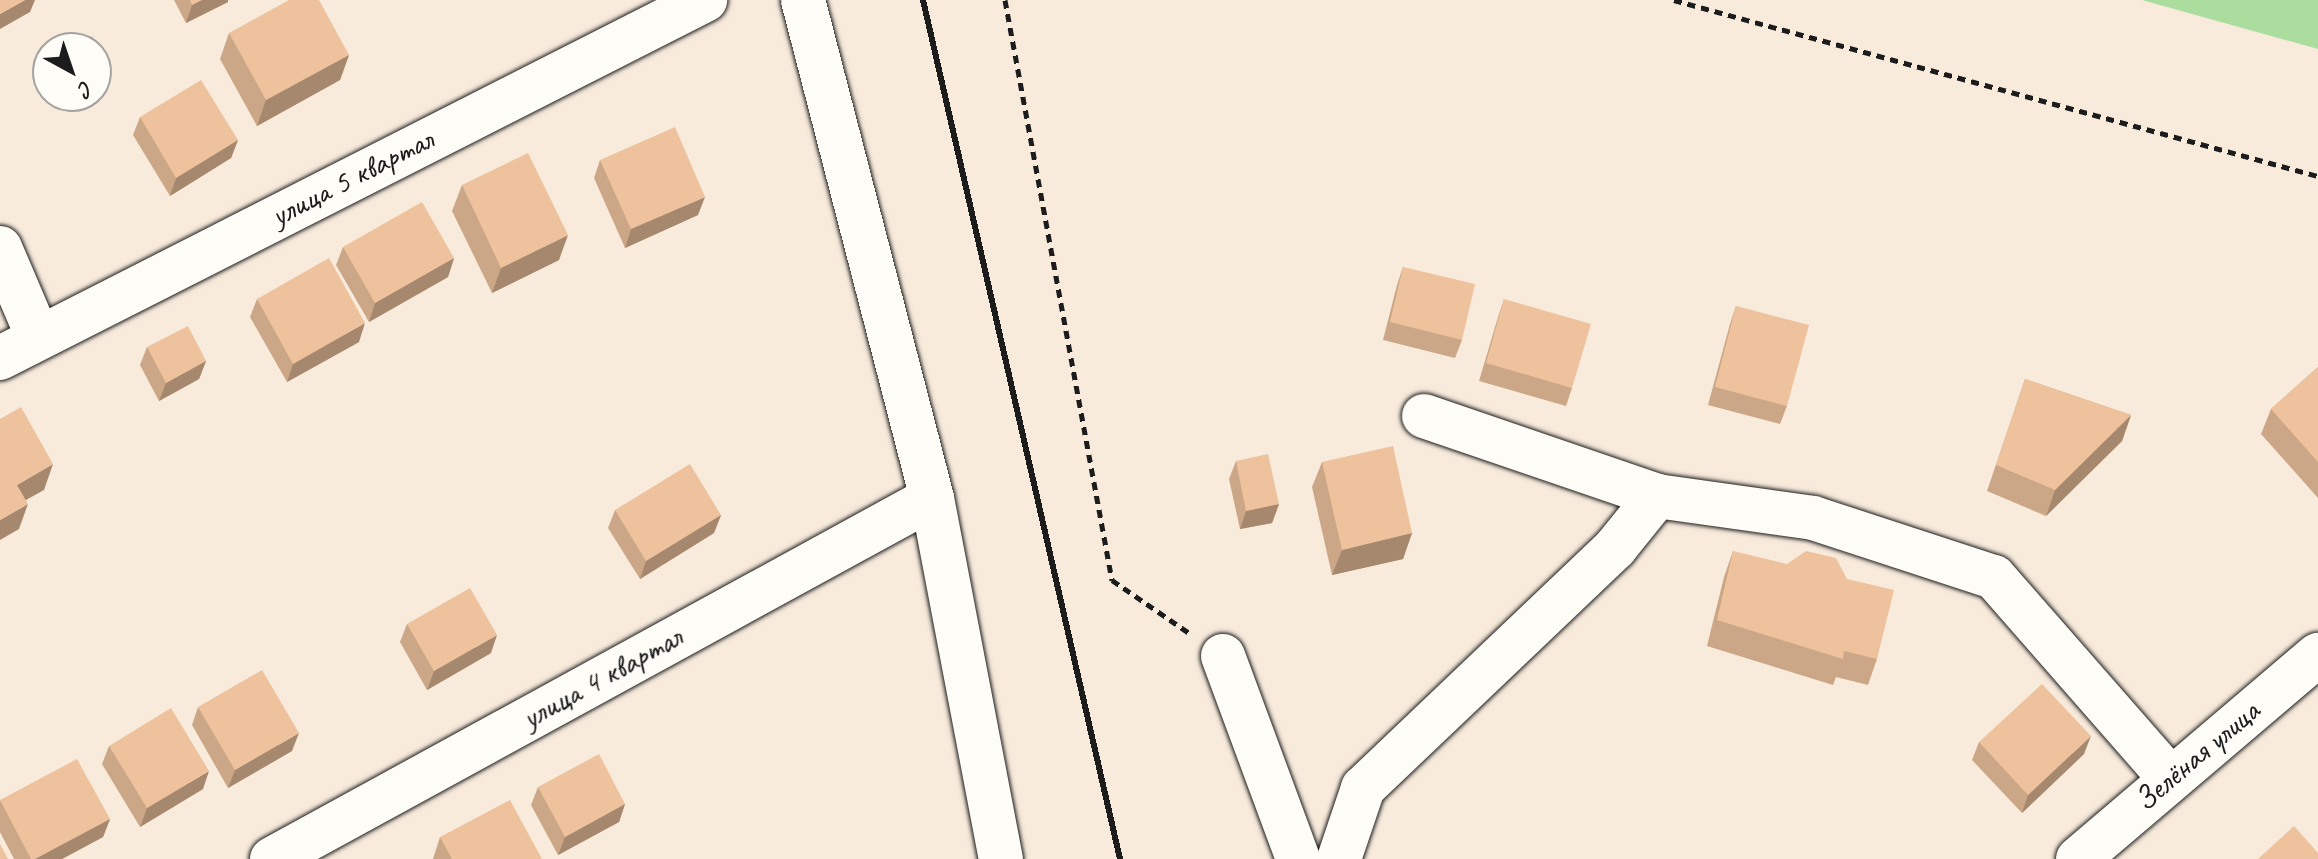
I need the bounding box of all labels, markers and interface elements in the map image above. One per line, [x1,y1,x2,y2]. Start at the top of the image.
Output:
north arrow [32,32,112,112]
text: С [73,75,99,103]
street label: улица 5 квартал [264,121,440,235]
street label: улица 4 квартал [515,618,689,738]
street label: Зелёная улица [2125,691,2269,821]

